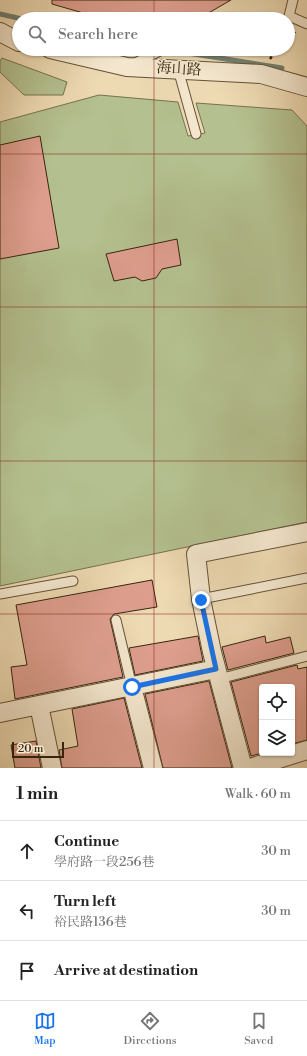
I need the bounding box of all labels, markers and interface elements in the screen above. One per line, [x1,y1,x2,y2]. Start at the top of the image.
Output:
search box [12,12,295,56]
icon: search [26,23,48,45]
text: Search here [58,25,138,44]
street label: 海山路 [156,58,202,80]
route end [192,591,210,609]
route start [123,678,141,696]
map controls [259,684,295,756]
button: locate [259,684,295,720]
button: layers [259,720,295,756]
scale bar [12,740,64,759]
text: 20 m [18,742,43,756]
text: 1 min [16,783,58,805]
text: Walk · 60 m [225,786,291,802]
text: Continue [54,832,119,851]
icon: ahead [16,840,38,862]
text: 30 m [261,843,291,859]
text: 學府路一段256巷 [54,854,154,870]
text: Turn left [54,892,116,911]
icon: left [16,900,38,922]
text: 30 m [261,903,291,919]
text: 裕民路136巷 [54,914,127,930]
icon: arrive [16,960,38,982]
text: Arrive at destination [54,961,198,980]
tab: Map [34,1010,56,1048]
tab: Directions [124,1010,177,1048]
tab: Saved [244,1010,273,1048]

